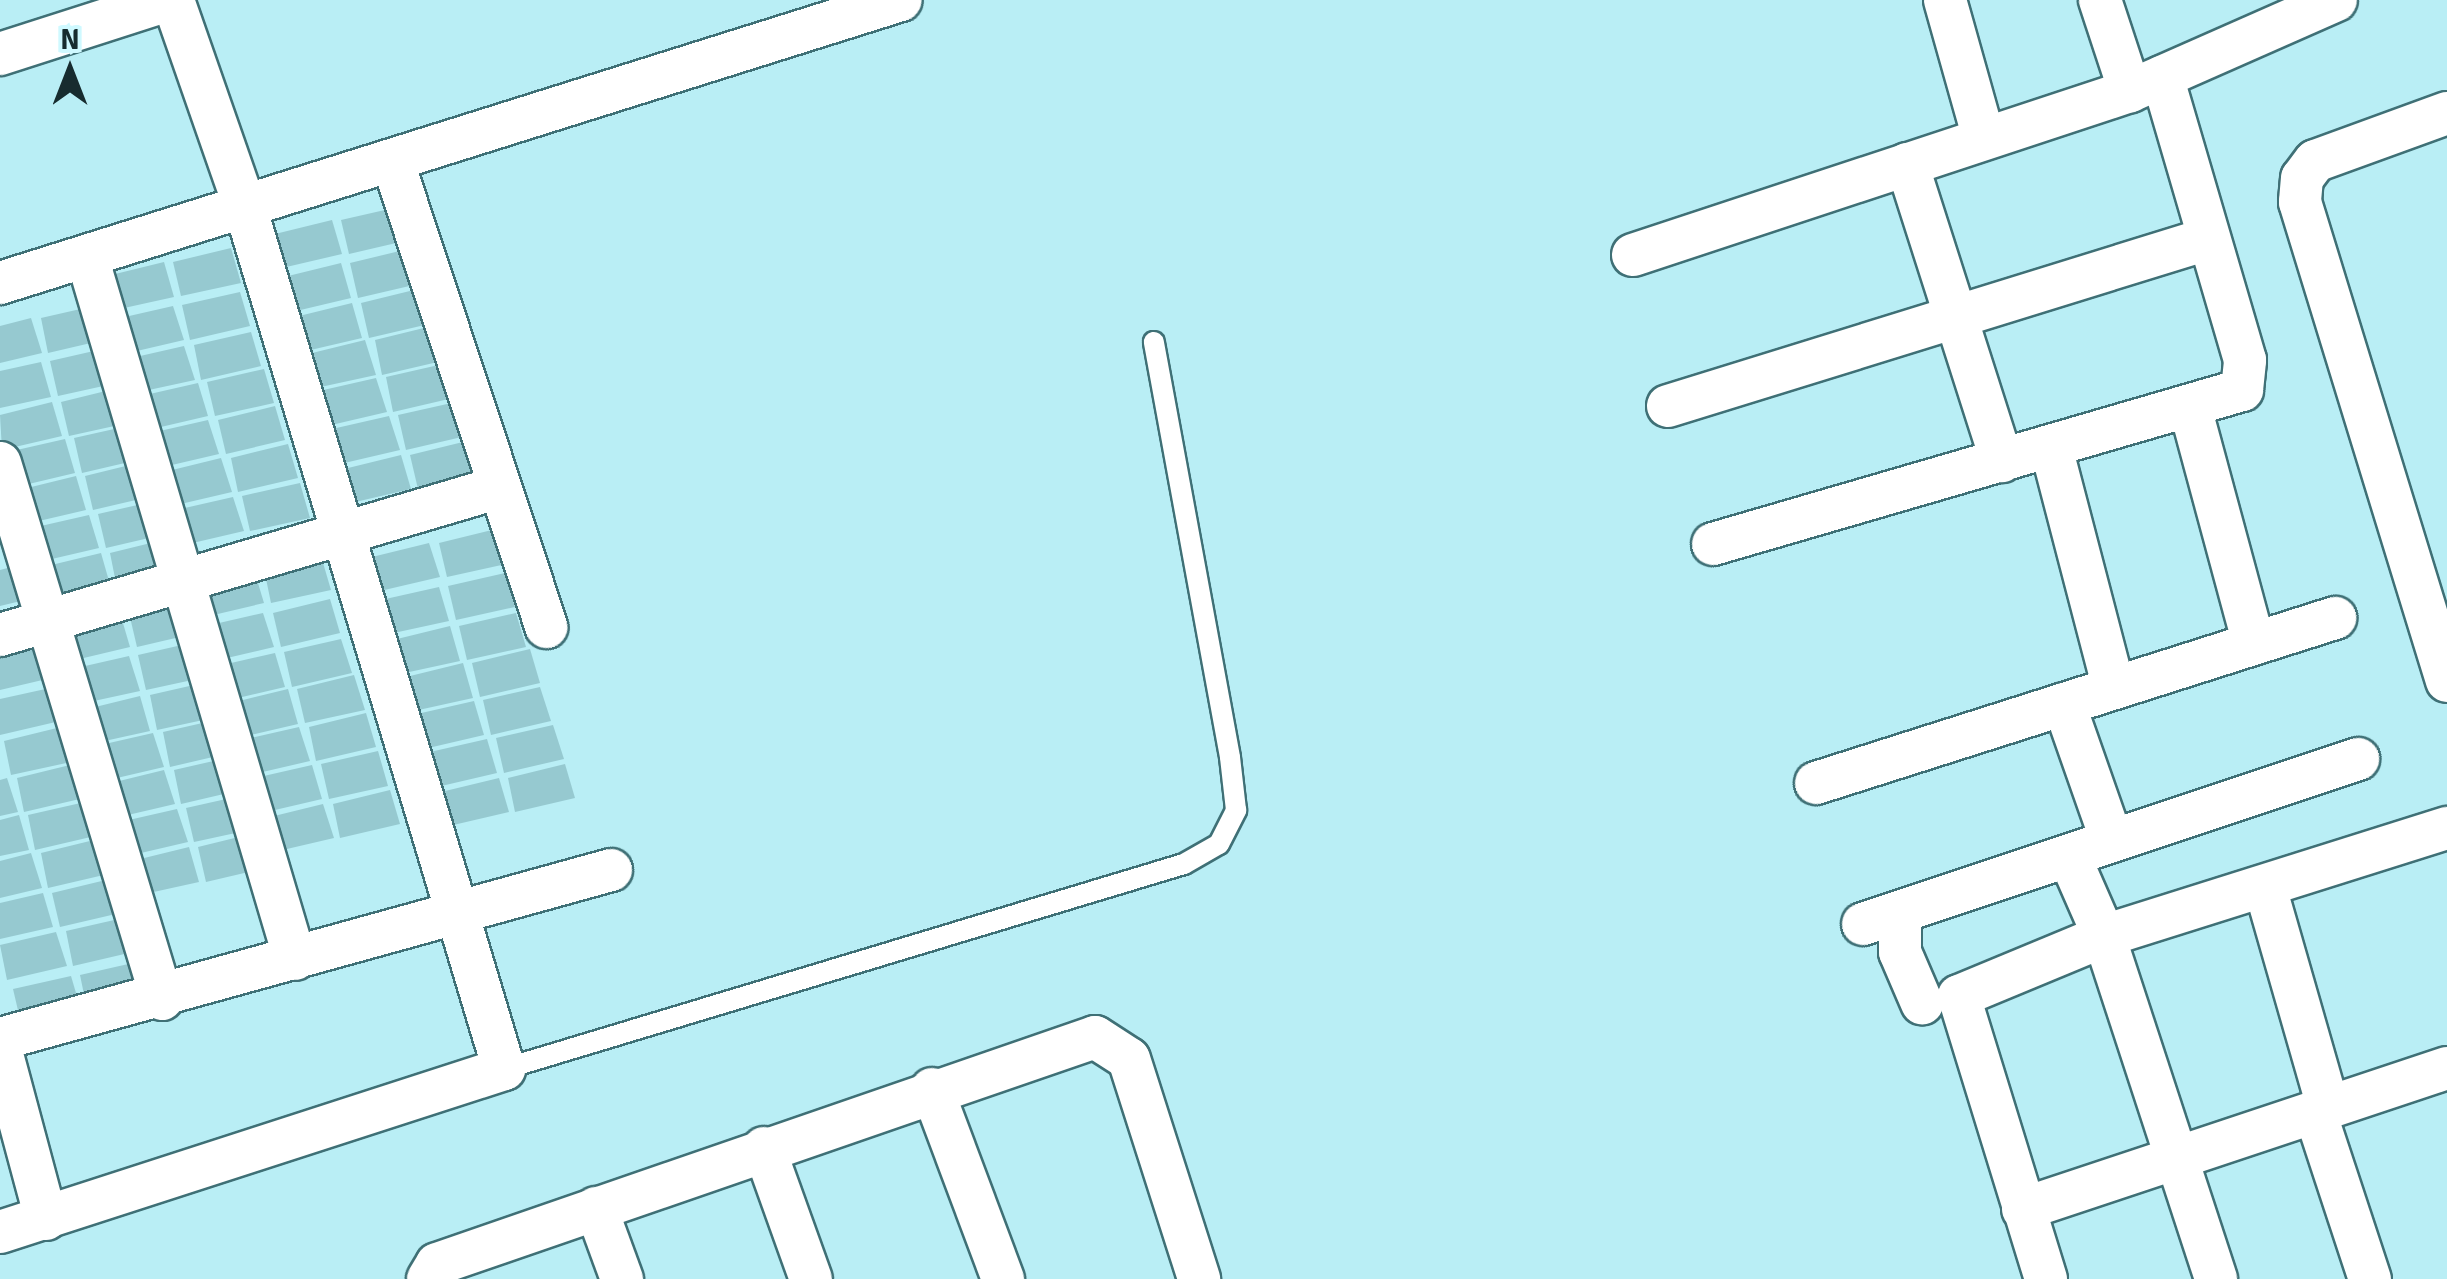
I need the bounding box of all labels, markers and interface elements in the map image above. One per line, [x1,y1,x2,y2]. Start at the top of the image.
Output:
north arrow [20,20,120,120]
text: N [60,23,80,57]

